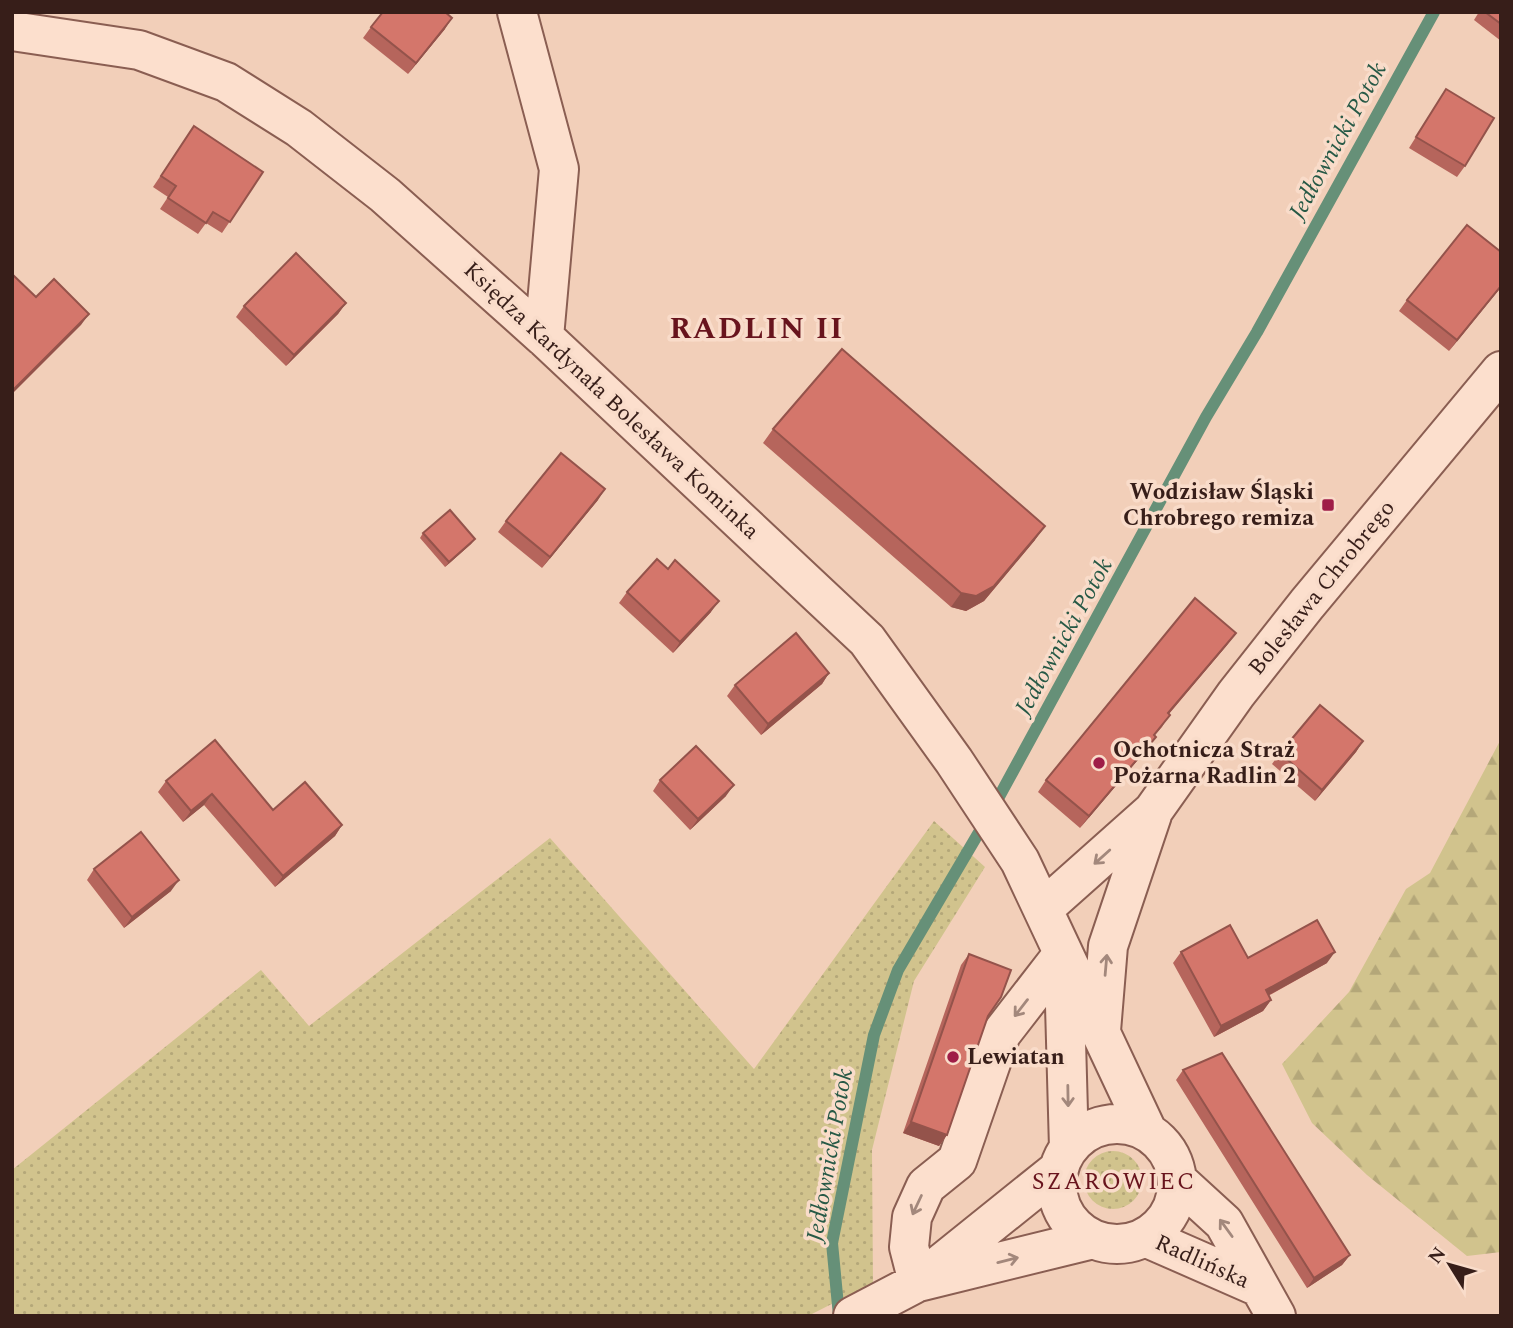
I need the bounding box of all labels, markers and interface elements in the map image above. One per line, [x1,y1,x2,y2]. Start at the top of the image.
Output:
water label: Jedłownicki Potok [1279,56,1396,228]
street label: Księdza Kardynała Bolesława Kominka [455,254,767,548]
district label: RADLIN II [670,306,844,352]
place label: Wodzisław Śląski Chrobrego remiza [1123,475,1314,536]
street label: Bolesława Chrobrego [1240,493,1404,683]
marker: Wodzisław Śląski Chrobrego remiza [1320,497,1336,513]
water label: Jedłownicki Potok [1005,552,1122,724]
place label: Ochotnicza Straż Pożarna Radlin 2 [1113,733,1296,794]
marker: Ochotnicza Straż Pożarna Radlin 2 [1091,755,1107,771]
one-way arrow [1093,849,1111,865]
one-way arrow [1100,954,1113,977]
one-way arrow [1014,998,1029,1017]
place label: Lewiatan [967,1040,1065,1075]
marker: Lewiatan [945,1049,961,1065]
water label: Jedłownicki Potok [797,1066,863,1246]
one-way arrow [1061,1084,1075,1107]
district label: SZAROWIEC [1032,1164,1196,1200]
one-way arrow [910,1194,924,1215]
one-way arrow [1218,1219,1233,1238]
street label: Radlińska [1149,1226,1255,1298]
north arrow [1415,1230,1485,1300]
text: N [1421,1241,1454,1271]
one-way arrow [996,1253,1019,1266]

